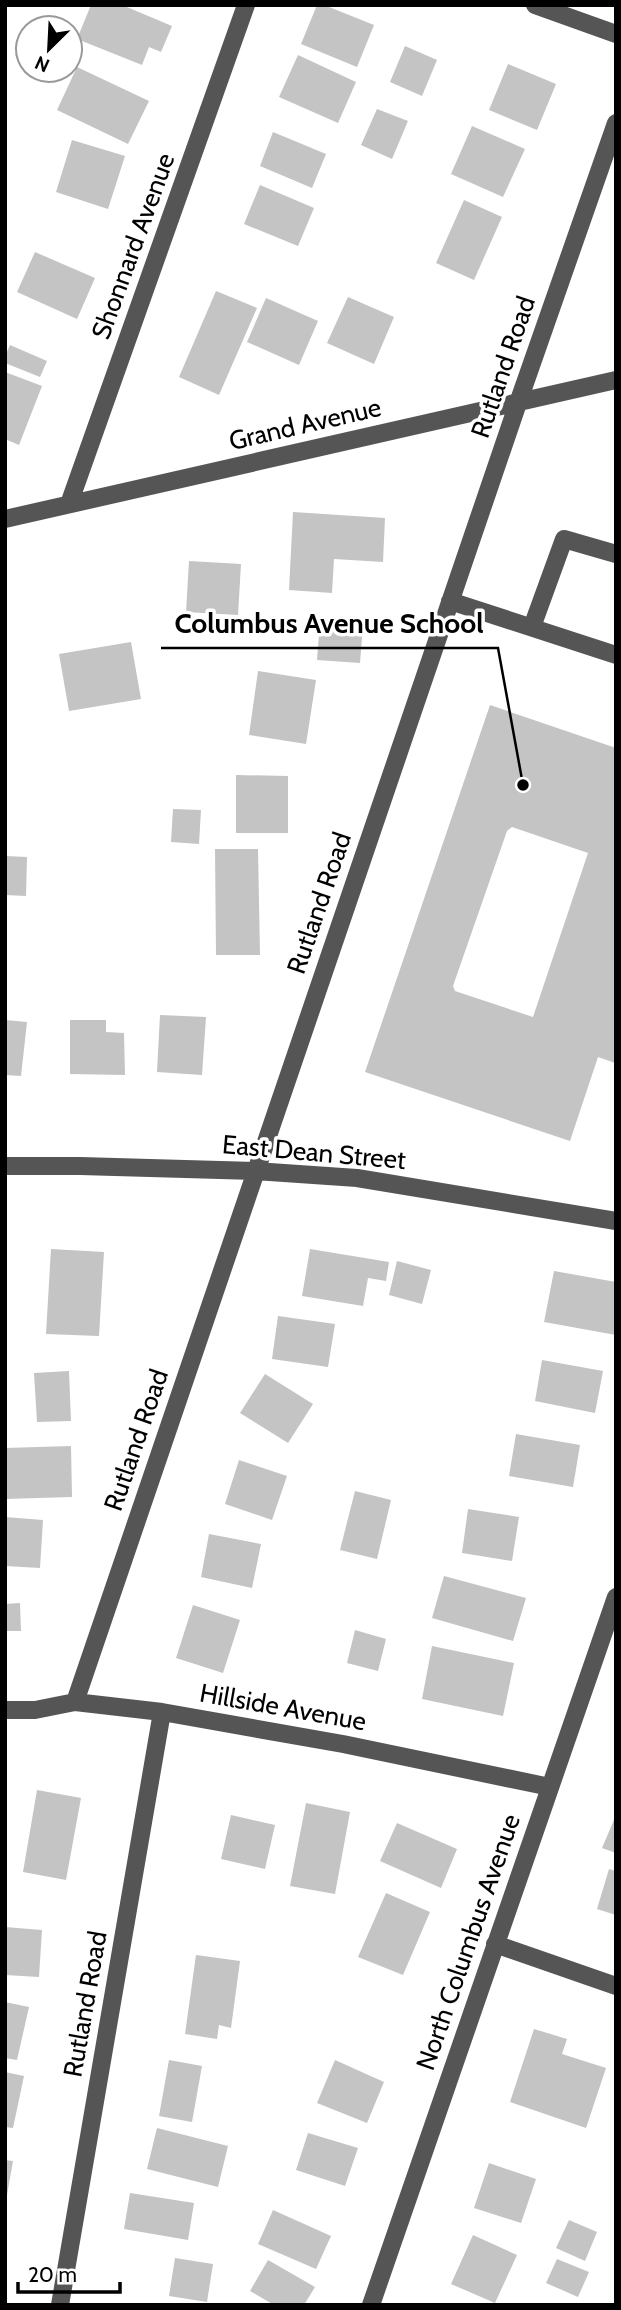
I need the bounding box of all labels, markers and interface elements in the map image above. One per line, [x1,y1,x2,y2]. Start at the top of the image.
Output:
north arrow [14,14,84,84]
text: N [31,51,53,77]
street label: Shonnard Avenue [85,149,181,343]
street label: Rutland Road [464,292,542,442]
street label: Grand Avenue [226,391,384,457]
callout: Columbus Avenue School [161,599,498,648]
text: Columbus Avenue School [174,606,484,640]
street label: Rutland Road [280,828,358,978]
street label: East Dean Street [221,1128,407,1176]
street label: Rutland Road [97,1365,175,1515]
street label: Hillside Avenue [197,1677,369,1737]
street label: North Columbus Avenue [409,1810,527,2074]
street label: Rutland Road [56,1929,114,2079]
scale bar [18,2250,119,2294]
text: 20 m [28,2262,77,2287]

